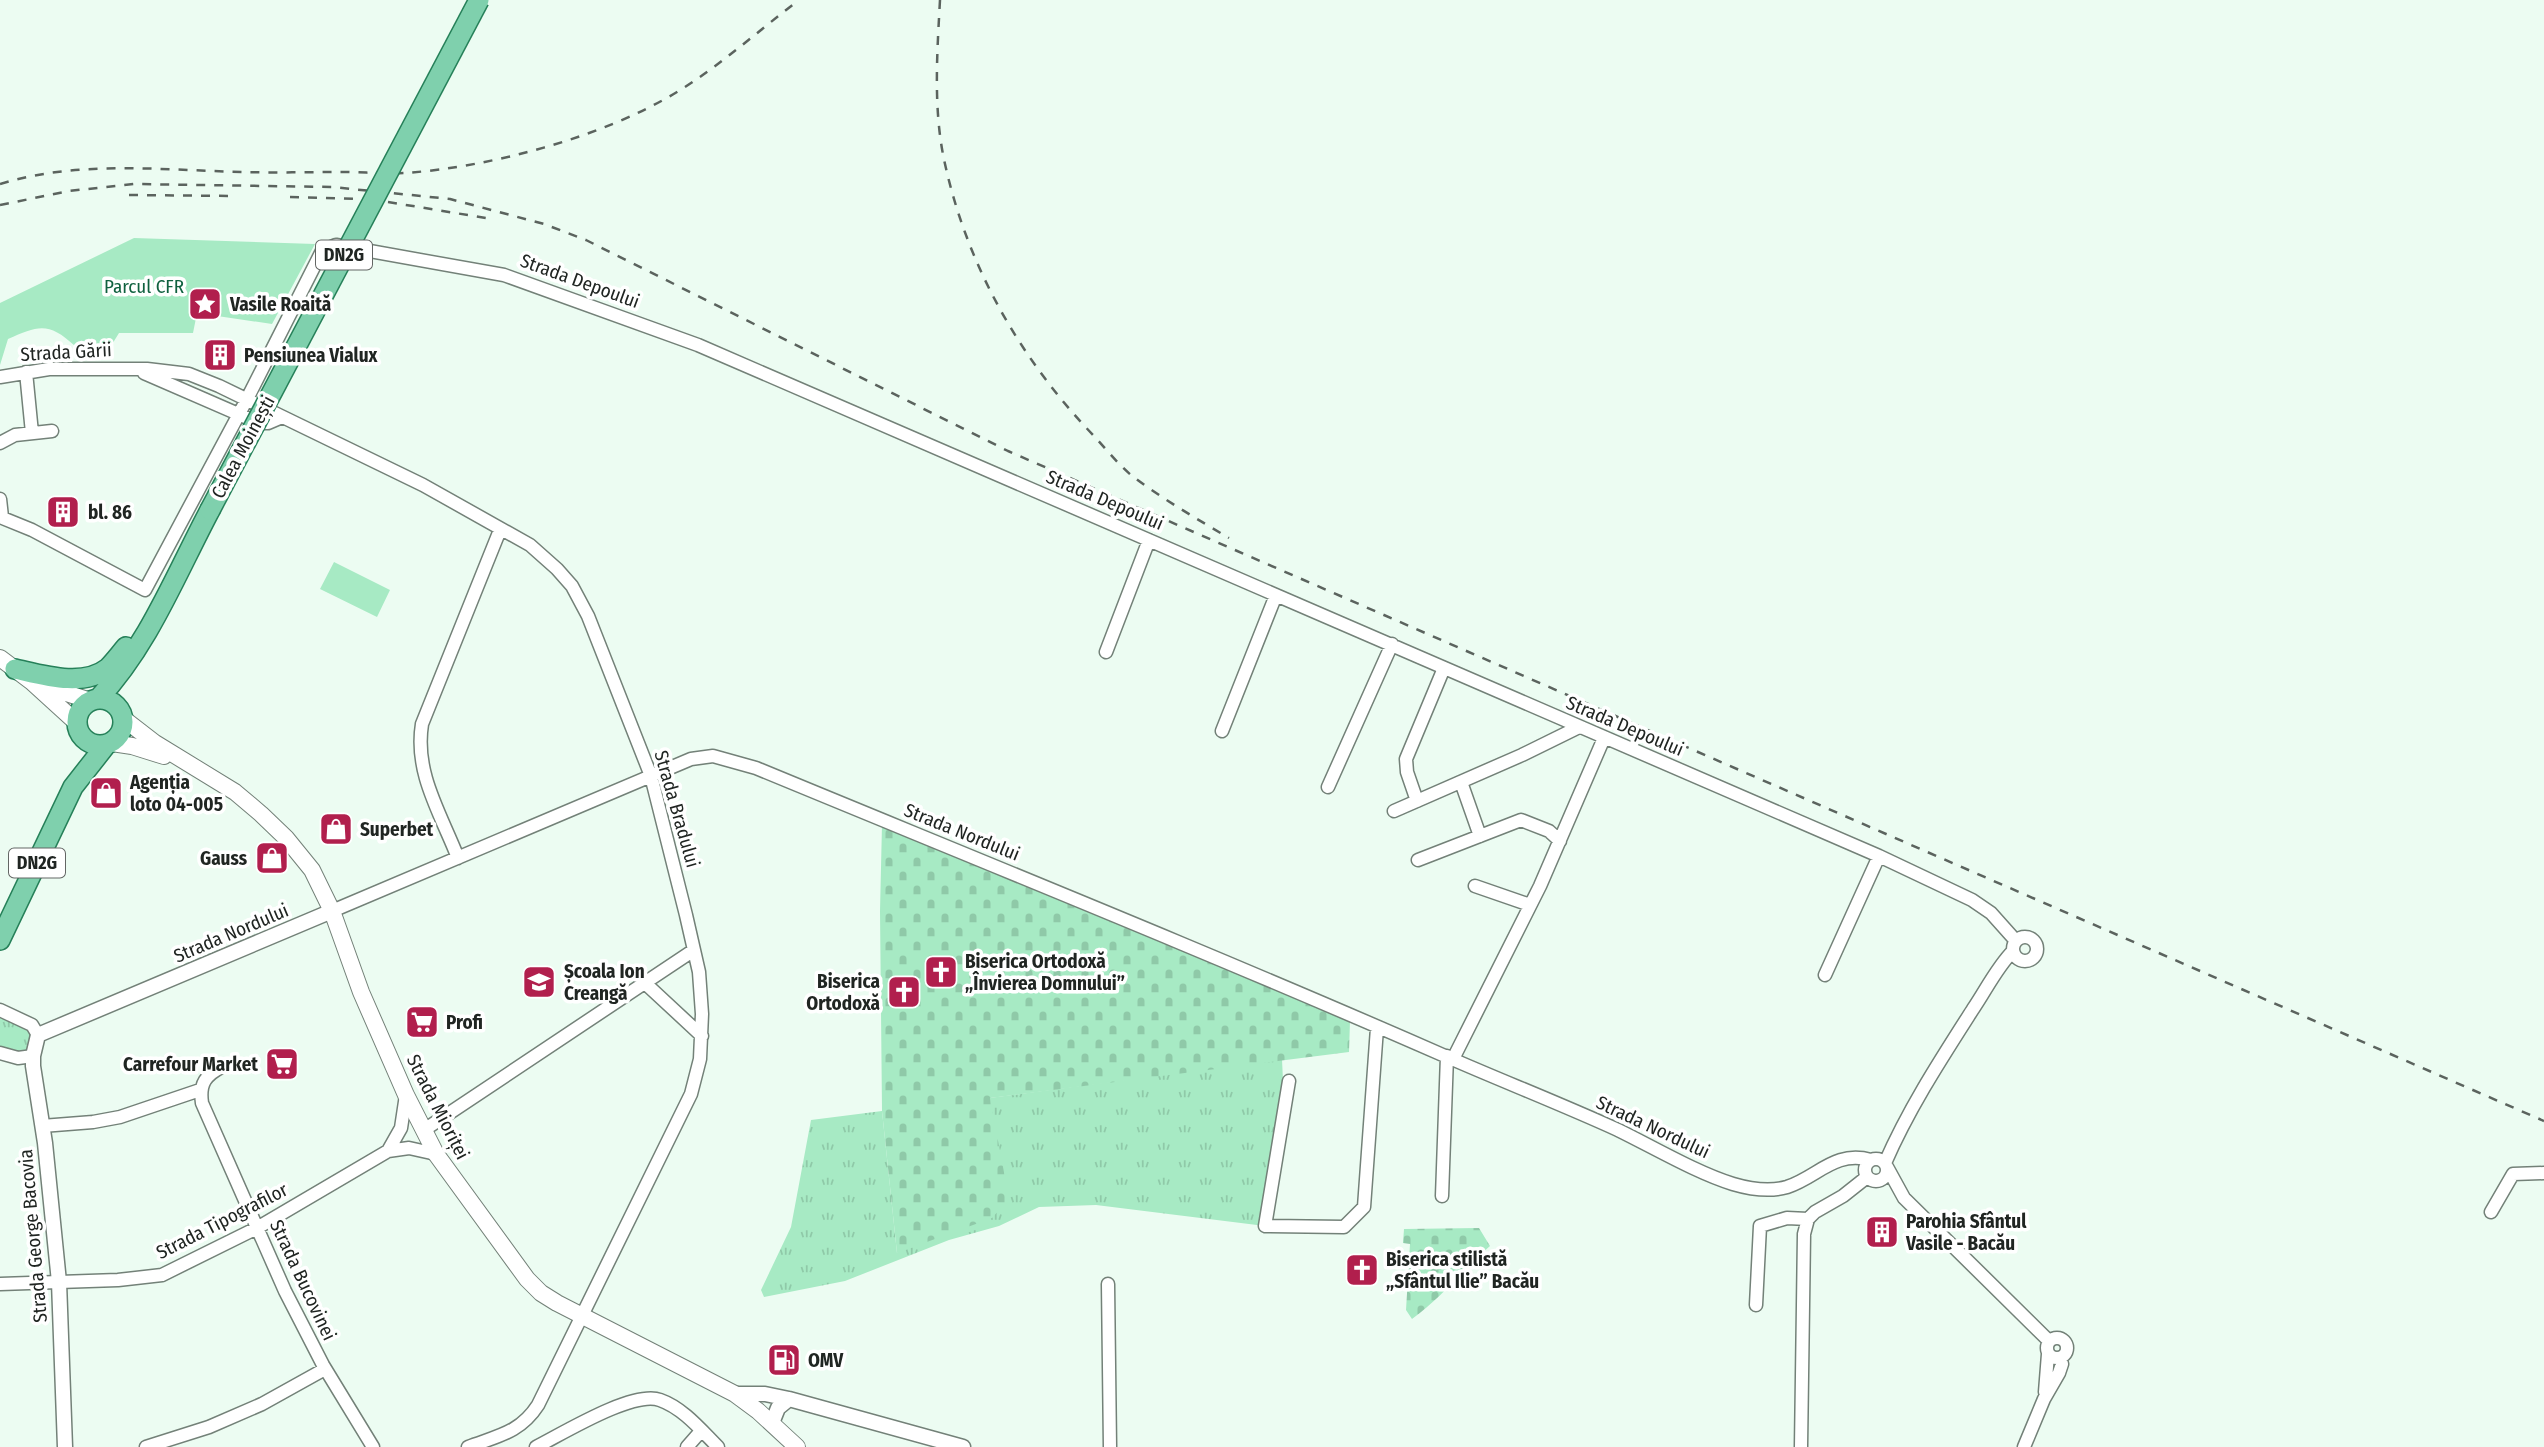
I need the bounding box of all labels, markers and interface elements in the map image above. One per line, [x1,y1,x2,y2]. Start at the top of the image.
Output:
road number: DN2G [316,241,372,270]
street label: Strada Depoului [517,249,643,313]
park label: Parcul CFR [104,275,184,298]
place icon: Vasile Roaită [186,285,224,323]
place label: Vasile Roaită [229,293,331,316]
building icon: Pensiunea Vialux [201,336,239,374]
street label: Strada Gării [20,338,112,366]
place label: Pensiunea Vialux [244,344,378,367]
street label: Calea Moinești [206,392,280,502]
street label: Strada Depoului [1043,465,1167,535]
building icon: bl. 86 [44,493,82,531]
place label: bl. 86 [88,501,132,524]
street label: Strada Depoului [1563,691,1687,761]
street label: Strada Bradului [649,748,705,870]
place label: Agenția loto 04-005 [129,771,223,816]
shop icon: Agenția loto 04-005 [87,774,125,812]
street label: Strada Nordului [901,798,1023,866]
shop icon: Superbet [317,810,355,848]
place label: Superbet [360,818,434,841]
shop icon: Gauss [253,839,291,877]
place label: Gauss [200,847,248,870]
road number: DN2G [9,848,65,878]
street label: Strada Nordului [170,898,292,968]
place label: Biserica Ortodoxă „Învierea Domnului” [965,950,1125,995]
church icon: Biserica Ortodoxă „Învierea Domnului” [922,953,960,991]
place label: Școala Ion Creangă [564,960,645,1005]
school or university icon: Școala Ion Creangă [520,963,558,1001]
place label: Biserica Ortodoxă [806,970,880,1015]
church icon: Biserica Ortodoxă [885,973,923,1011]
supermarket icon: Profi [403,1003,441,1041]
place label: Profi [446,1011,483,1034]
supermarket icon: Carrefour Market [263,1045,301,1083]
street label: Strada Mioriței [402,1051,474,1163]
place label: Carrefour Market [123,1053,258,1076]
street label: Strada Nordului [1593,1091,1713,1163]
street label: Strada George Bacovia [14,1148,52,1324]
street label: Strada Tipografilor [152,1178,292,1264]
place label: Parohia Sfântul Vasile - Bacău [1905,1210,2027,1255]
building icon: Parohia Sfântul Vasile - Bacău [1863,1213,1901,1251]
street label: Strada Bucovinei [265,1216,341,1344]
place label: Biserica stilistă „Sfântul Ilie” Bacău [1386,1248,1539,1293]
church icon: Biserica stilistă „Sfântul Ilie” Bacău [1343,1251,1381,1289]
fuel station icon: OMV [765,1341,803,1379]
place label: OMV [808,1349,844,1372]

